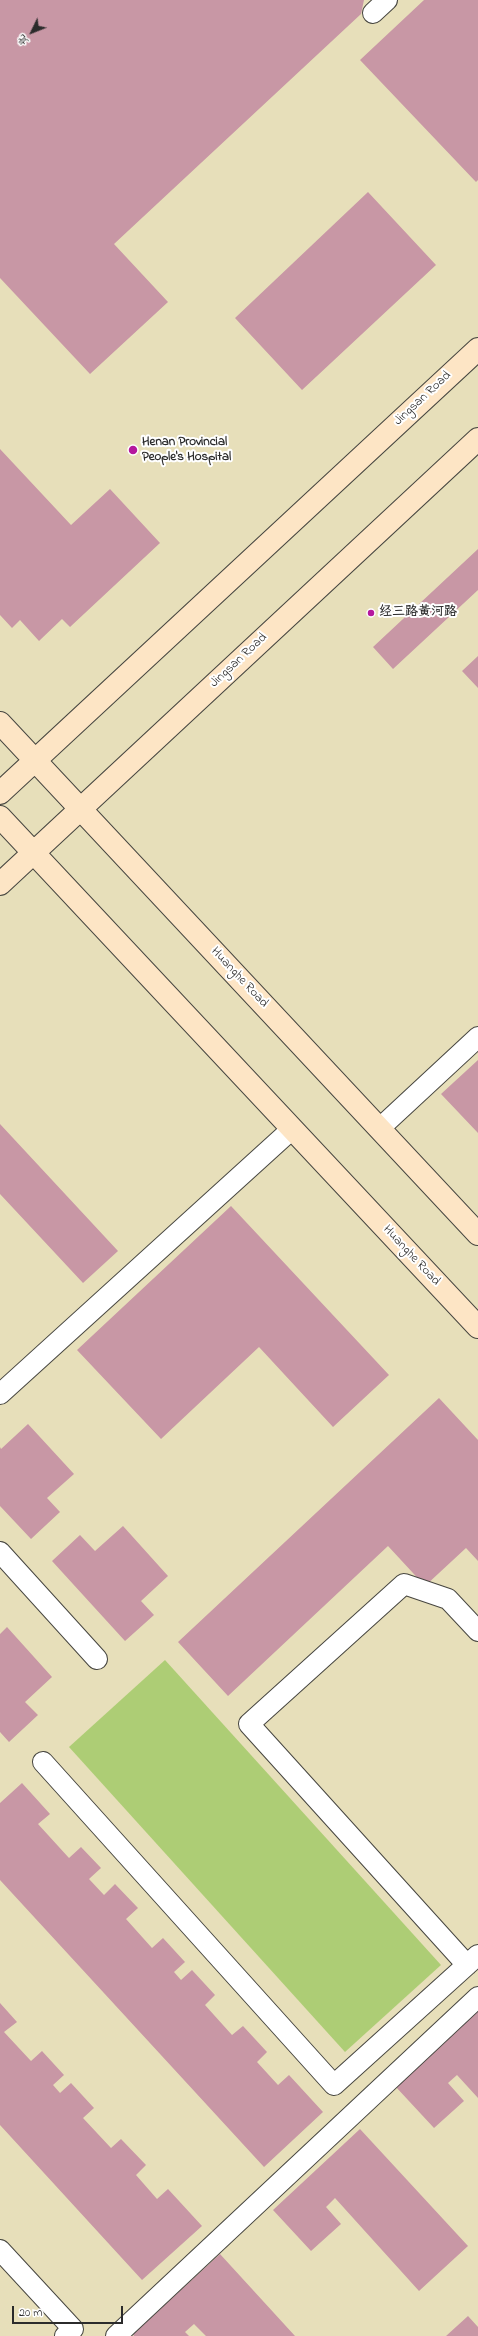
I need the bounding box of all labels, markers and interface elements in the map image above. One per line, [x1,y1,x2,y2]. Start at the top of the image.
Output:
north arrow [12,12,52,52]
text: 北 [14,31,33,50]
street label: Jingsan Road [391,369,455,429]
place label: Henan Provincial People's Hospital [142,435,231,466]
marker: Henan Provincial People's Hospital [127,444,139,456]
place label: 经三路黄河路 [379,605,457,621]
marker: 经三路黄河路 [366,608,376,618]
street label: Jingsan Road [207,631,271,691]
street label: Huanghe Road [207,944,271,1012]
street label: Huanghe Road [379,1222,443,1290]
scale bar [14,2298,125,2324]
text: 20 m [19,2304,42,2322]

